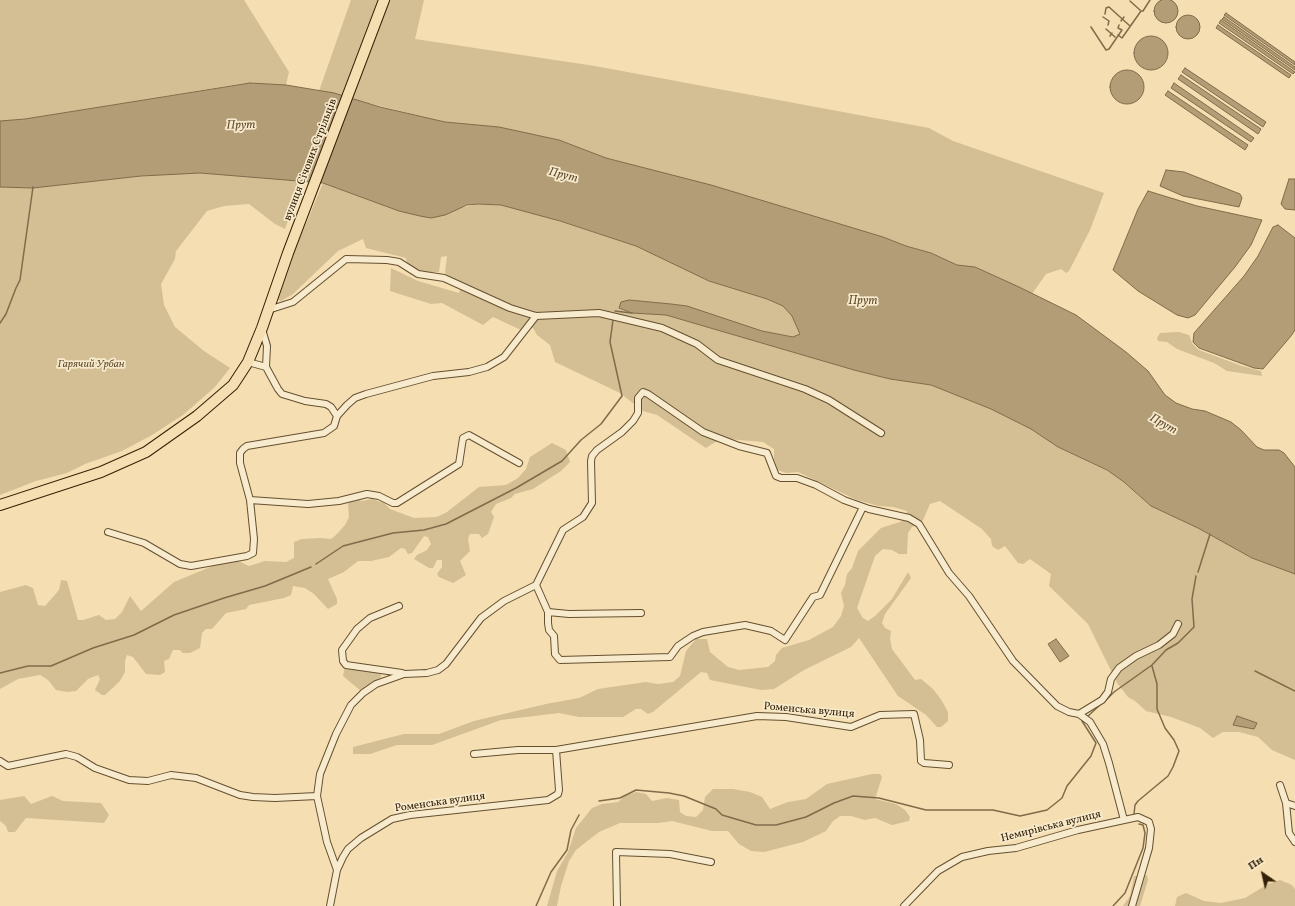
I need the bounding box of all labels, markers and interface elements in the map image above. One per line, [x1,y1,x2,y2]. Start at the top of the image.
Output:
street label: вулиця Січових Стрільців [282,97,340,223]
water label: Прут [226,119,256,133]
water label: Прут [547,165,579,187]
water label: Прут [848,295,878,309]
park label: Гарячий Урбан [57,358,125,372]
water label: Прут [1147,412,1179,438]
street label: Роменська вулиця [763,700,855,722]
street label: Роменська вулиця [394,790,486,816]
street label: Немирівська вулиця [1000,808,1102,846]
text: Пн [1245,853,1267,874]
north arrow [1243,854,1283,894]

